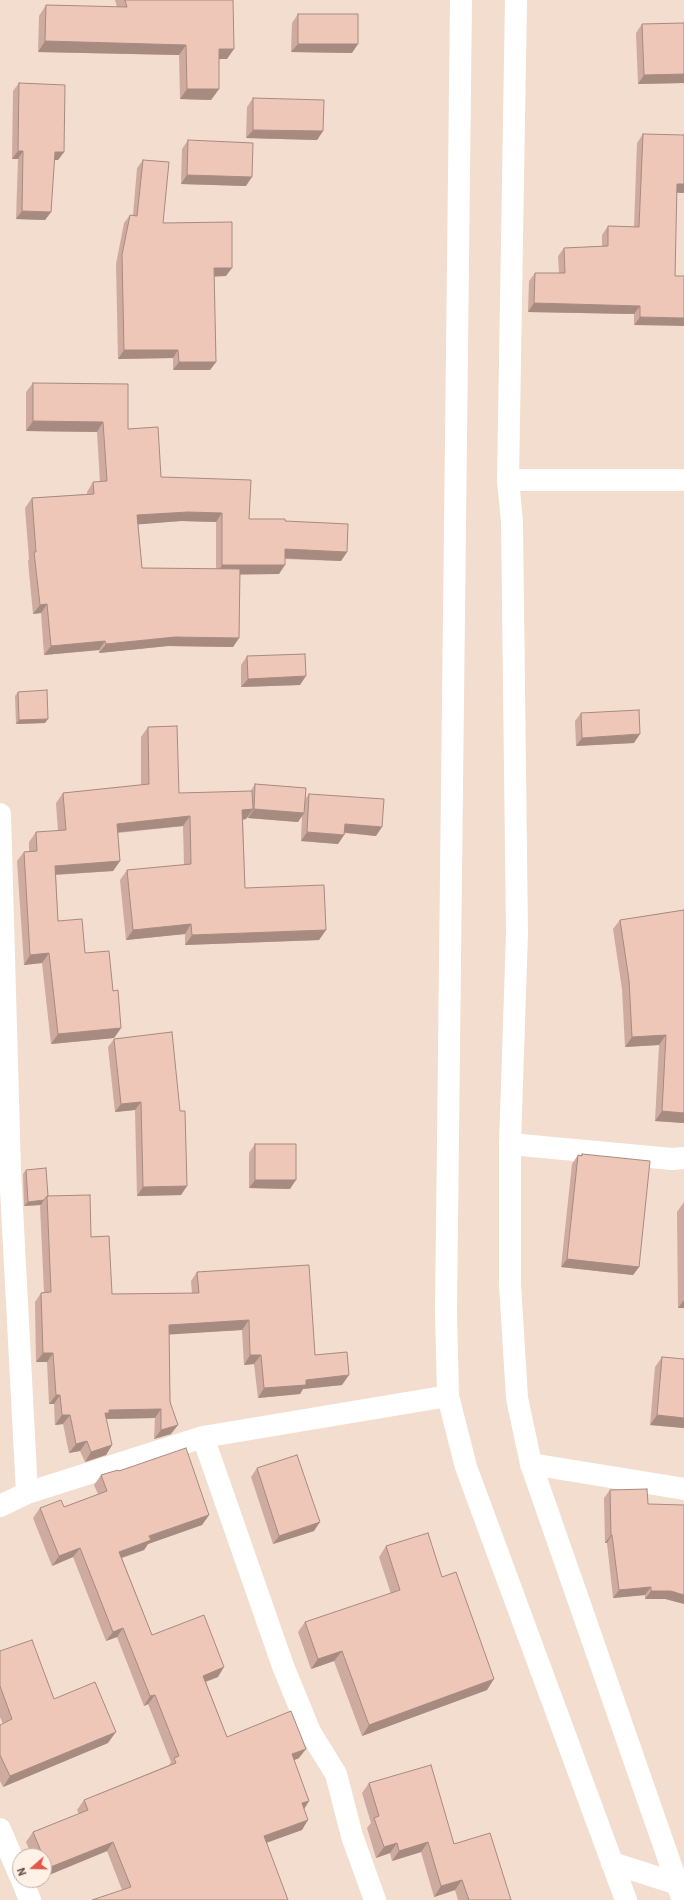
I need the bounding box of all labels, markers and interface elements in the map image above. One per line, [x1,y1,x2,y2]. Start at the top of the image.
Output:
north arrow [12,1848,52,1888]
text: N [14,1866,30,1878]

